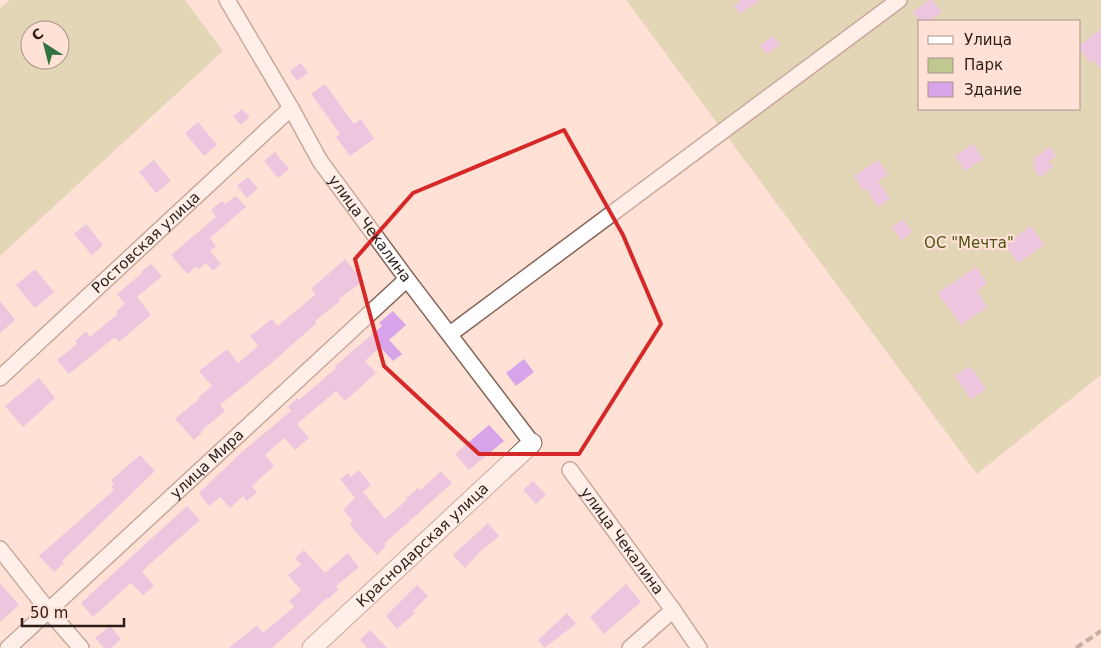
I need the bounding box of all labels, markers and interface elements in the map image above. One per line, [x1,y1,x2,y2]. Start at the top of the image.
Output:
north arrow [20,20,70,70]
legend [918,20,1081,110]
text: С [28,25,46,44]
text: Улица [964,31,1012,49]
text: Парк [964,56,1003,74]
text: Здание [964,81,1022,99]
street label: улица Чекалина [324,172,415,286]
street label: Ростовская улица [88,188,204,297]
park label: ОС "Мечта" [924,234,1014,252]
street label: улица Мира [166,426,248,502]
street label: Краснодарская улица [353,479,492,611]
street label: улица Чекалина [577,484,668,598]
scale bar [22,596,125,628]
text: 50 m [30,604,68,622]

